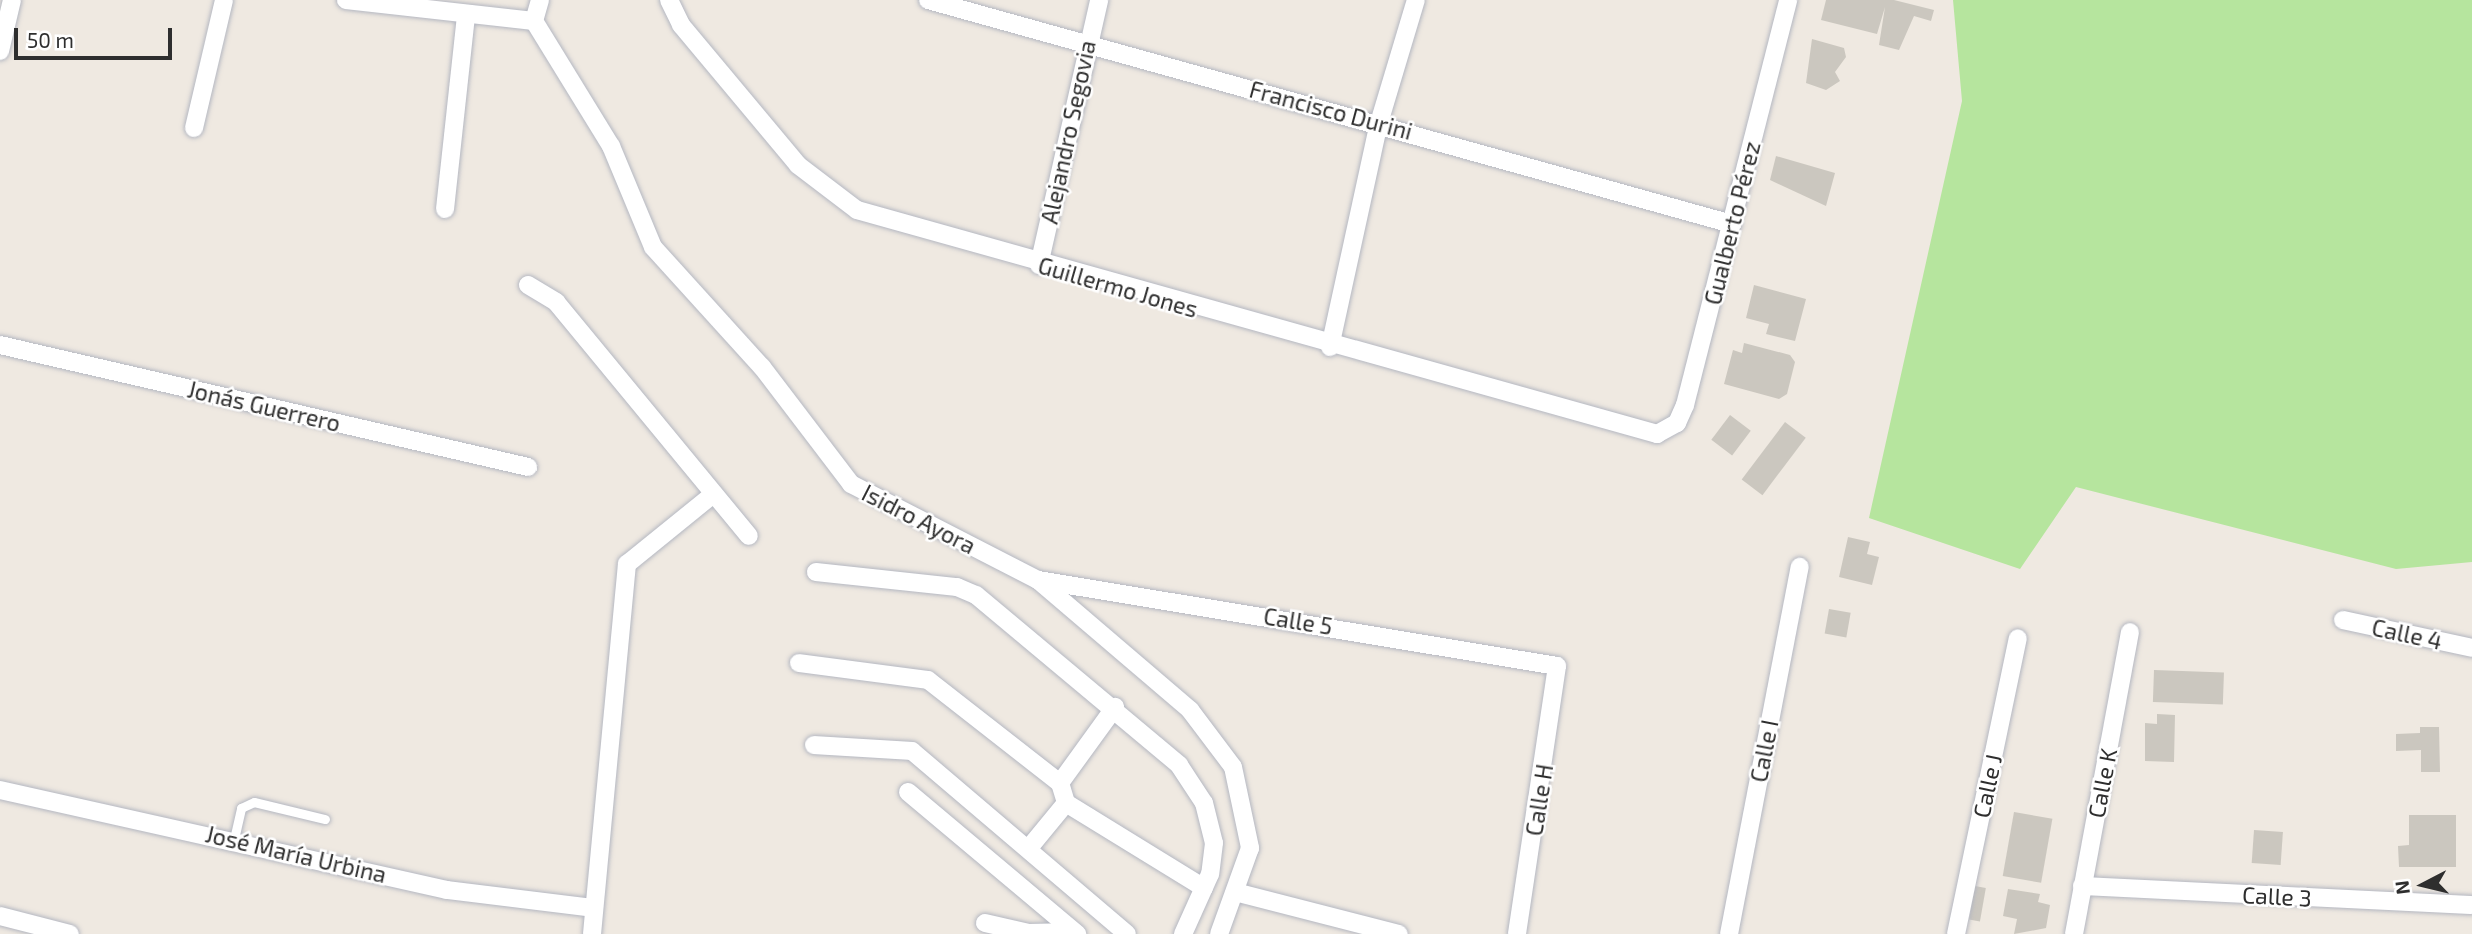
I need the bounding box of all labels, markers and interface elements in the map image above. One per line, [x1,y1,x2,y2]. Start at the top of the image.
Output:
scale bar [18,14,175,58]
text: 50 m [27,27,74,52]
street label: Alejandro Segovia [1035,38,1101,226]
street label: Francisco Durini [1247,75,1415,145]
street label: Gualberto Pérez [1698,138,1766,308]
street label: Guillermo Jones [1035,251,1201,323]
street label: Jonás Guerrero [185,375,343,437]
street label: Isidro Ayora [857,478,981,560]
street label: Calle 5 [1262,602,1334,640]
street label: Calle 4 [2369,613,2445,655]
street label: Calle I [1744,717,1784,785]
street label: Calle K [2082,746,2122,820]
street label: Calle J [1967,751,2007,821]
street label: Calle H [1520,762,1558,838]
street label: José María Urbina [203,820,389,888]
north arrow [2388,850,2458,920]
text: N [2389,879,2414,896]
street label: Calle 3 [2241,880,2313,912]

